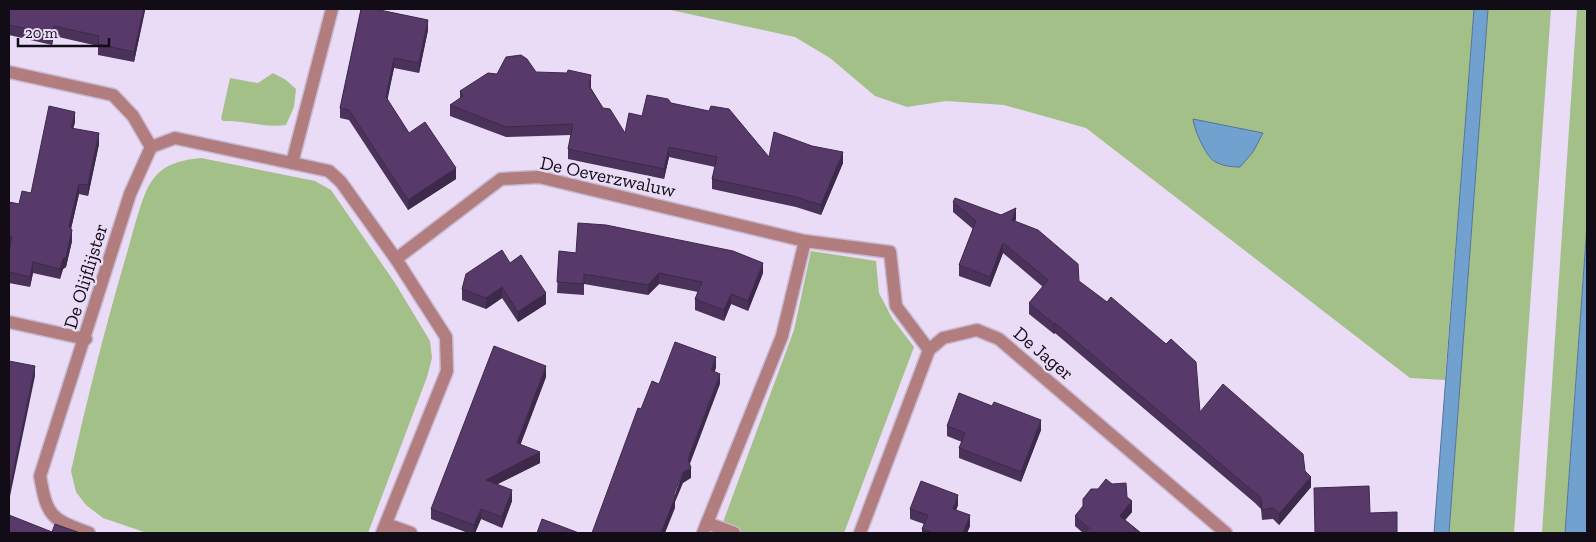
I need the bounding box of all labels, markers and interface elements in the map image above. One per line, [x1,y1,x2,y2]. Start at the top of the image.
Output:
scale bar [18,15,109,47]
text: 20 m [25,24,58,42]
street label: De Oeverzwaluw [538,151,678,202]
street label: De Olijflijster [59,221,112,331]
street label: De Jager [1009,322,1078,385]

